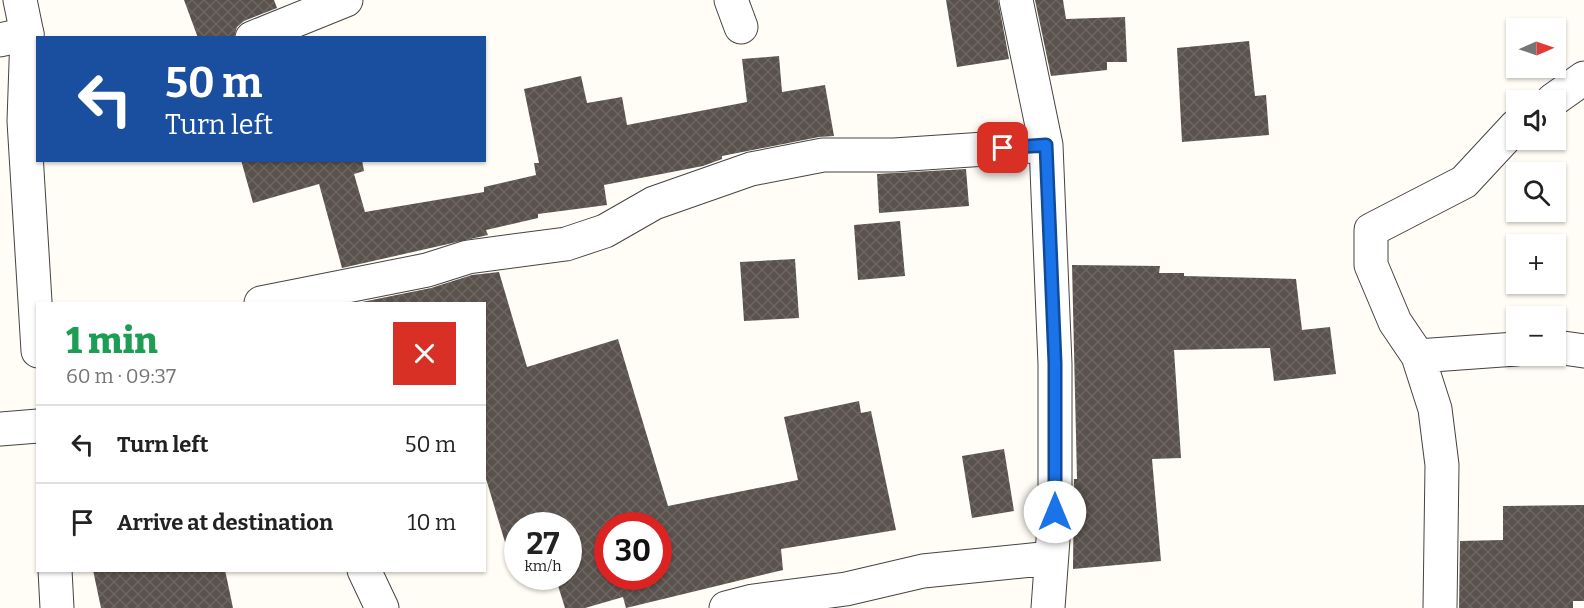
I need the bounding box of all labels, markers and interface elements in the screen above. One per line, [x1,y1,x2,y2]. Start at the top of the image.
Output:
north arrow [1506,18,1566,78]
map controls [1506,18,1566,366]
text: 50 m [165,58,262,108]
icon: left [66,60,144,138]
button: sound [1506,90,1566,150]
text: Turn left [165,109,273,141]
pin [977,122,1028,173]
icon: arrive [986,131,1019,164]
button: search [1506,162,1566,222]
button: + [1506,234,1566,294]
button: − [1506,306,1566,366]
text: 1 min [66,319,158,363]
button: close [393,322,456,385]
text: 60 m · 09:37 [66,364,176,388]
icon: left [66,428,99,461]
text: Turn left [117,431,209,458]
text: 50 m [405,431,456,458]
position arrow [1023,480,1087,544]
icon: arrive [66,506,99,539]
text: Arrive at destination [117,509,333,536]
text: 10 m [408,509,456,536]
speed limit sign: 30 [594,512,672,590]
text: 27 [527,526,559,562]
text: km/h [524,557,562,575]

